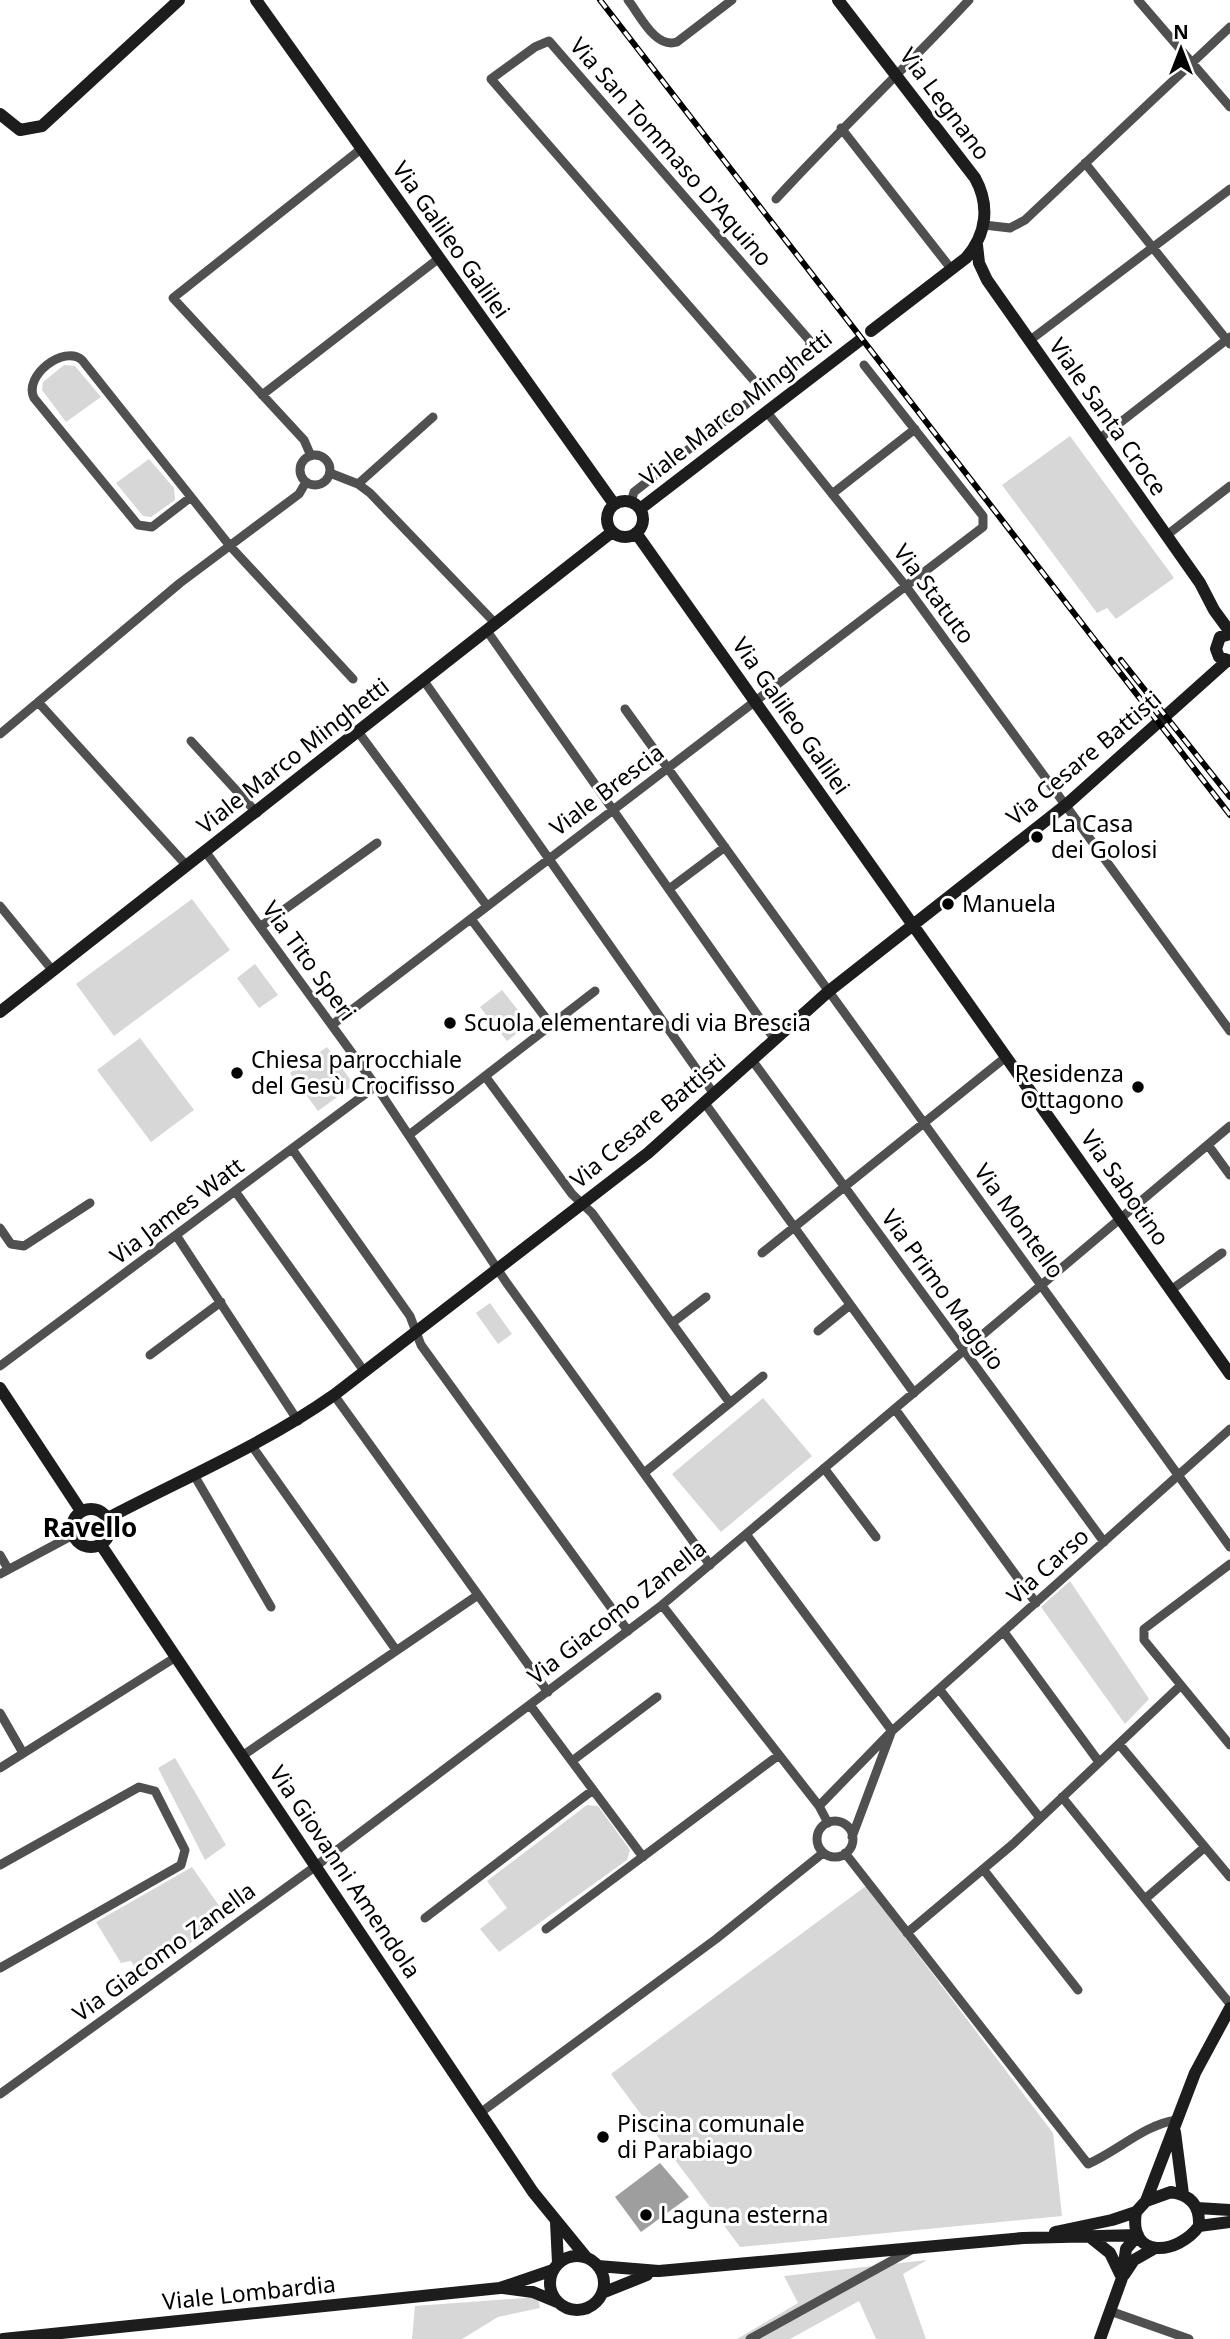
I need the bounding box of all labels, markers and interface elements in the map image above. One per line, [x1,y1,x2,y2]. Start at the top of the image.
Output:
north arrow [1146,14,1216,84]
text: N [1173,19,1189,45]
street label: Via San Tommaso D'Aquino [563,30,780,273]
street label: Via Legnano [893,41,999,166]
street label: Via Galileo Galilei [386,154,518,324]
street label: Viale Marco Minghetti [632,322,838,493]
street label: Viale Santa Croce [1042,331,1175,502]
street label: Via Statuto [887,537,983,650]
street label: Via Galileo Galilei [726,630,858,800]
street label: Viale Marco Minghetti [189,670,395,841]
street label: Via Cesare Battisti [999,683,1168,832]
street label: Viale Brescia [543,736,670,843]
place label: La Casa dei Golosi [1051,807,1158,865]
marker: La Casa dei Golosi [1029,829,1045,845]
place label: Manuela [962,887,1056,919]
street label: Via Tito Speri [256,894,364,1027]
marker: Manuela [940,896,956,912]
place label: Scuola elementare di via Brescia [464,1006,811,1038]
marker: Scuola elementare di via Brescia [442,1015,458,1031]
place label: Chiesa parrocchiale del Gesù Crocifisso [251,1043,462,1101]
street label: Via Cesare Battisti [563,1046,732,1195]
place label: Residenza Ottagono [1015,1057,1124,1115]
marker: Chiesa parrocchiale del Gesù Crocifisso [229,1065,245,1081]
marker: Residenza Ottagono [1130,1079,1146,1095]
street label: Via Sabotino [1074,1123,1178,1252]
street label: Via James Watt [103,1149,250,1271]
street label: Via Montello [967,1157,1072,1284]
street label: Via Primo Maggio [875,1203,1013,1376]
district label: Ravello [43,1509,137,1545]
street label: Via Carso [999,1520,1095,1611]
street label: Via Giacomo Zanella [520,1531,712,1691]
street label: Via Giovanni Amendola [263,1759,429,1984]
street label: Via Giacomo Zanella [66,1874,261,2028]
place label: Piscina comunale di Parabiago [617,2107,805,2165]
marker: Piscina comunale di Parabiago [595,2129,611,2145]
place label: Laguna esterna [660,2198,828,2230]
marker: Laguna esterna [638,2207,654,2223]
street label: Viale Lombardia [161,2267,337,2317]

